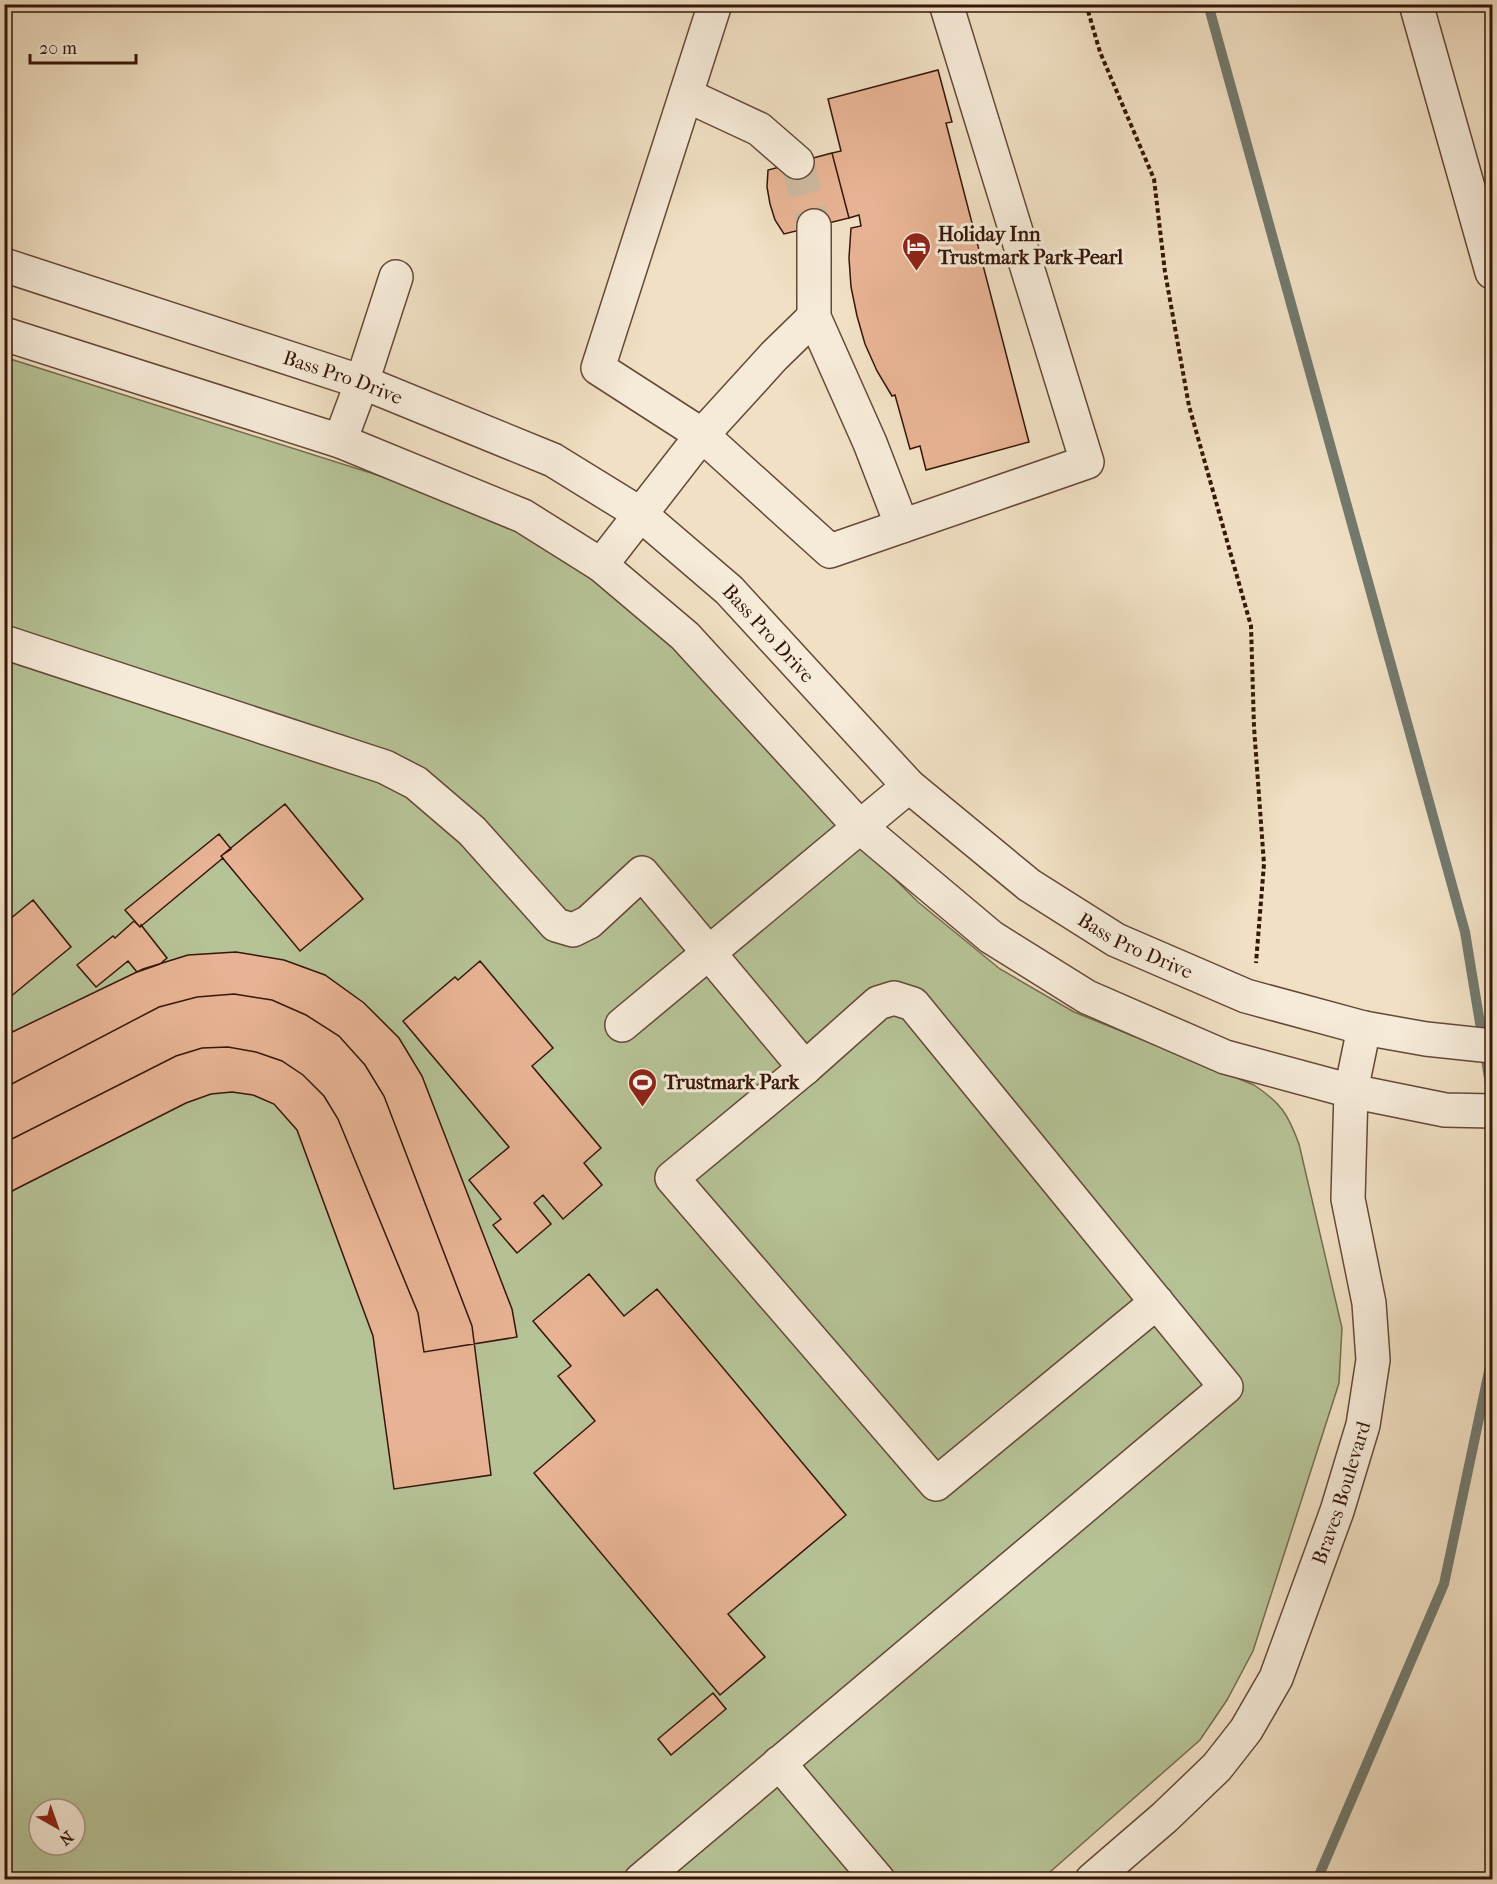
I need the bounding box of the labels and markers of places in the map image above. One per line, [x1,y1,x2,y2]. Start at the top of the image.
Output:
place label: Holiday Inn Trustmark Park-Pearl [937,223,1123,269]
hotel icon: Holiday Inn Trustmark Park-Pearl [901,230,933,272]
sports icon: Trustmark Park [627,1066,659,1108]
place label: Trustmark Park [663,1071,800,1094]

